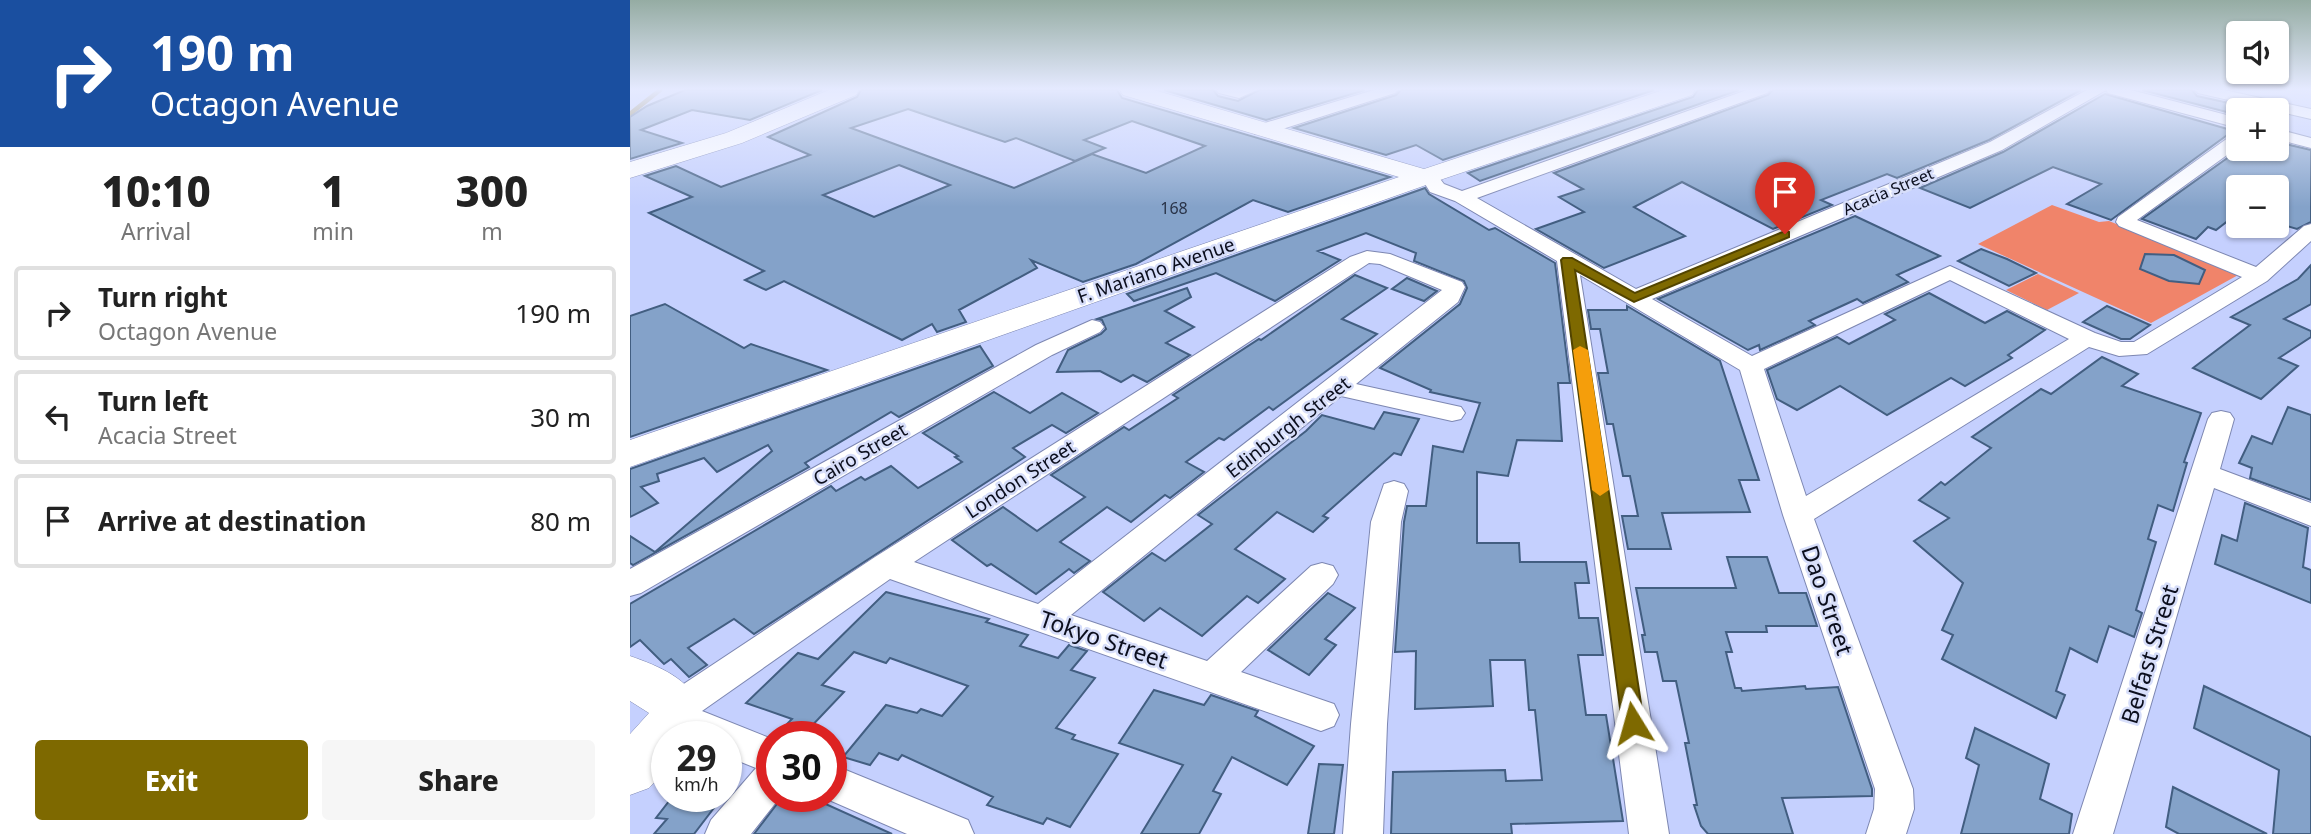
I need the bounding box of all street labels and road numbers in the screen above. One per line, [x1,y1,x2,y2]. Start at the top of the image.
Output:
street label: Acacia Street [1839,162,1937,220]
street label: F. Mariano Avenue [1074,231,1238,309]
street label: Edinburgh Street [1220,370,1356,484]
street label: Cairo Street [808,417,912,491]
street label: London Street [960,434,1080,524]
street label: Dao Street [1794,541,1862,659]
street label: Belfast Street [2113,580,2185,728]
street label: Tokyo Street [1036,602,1172,676]

